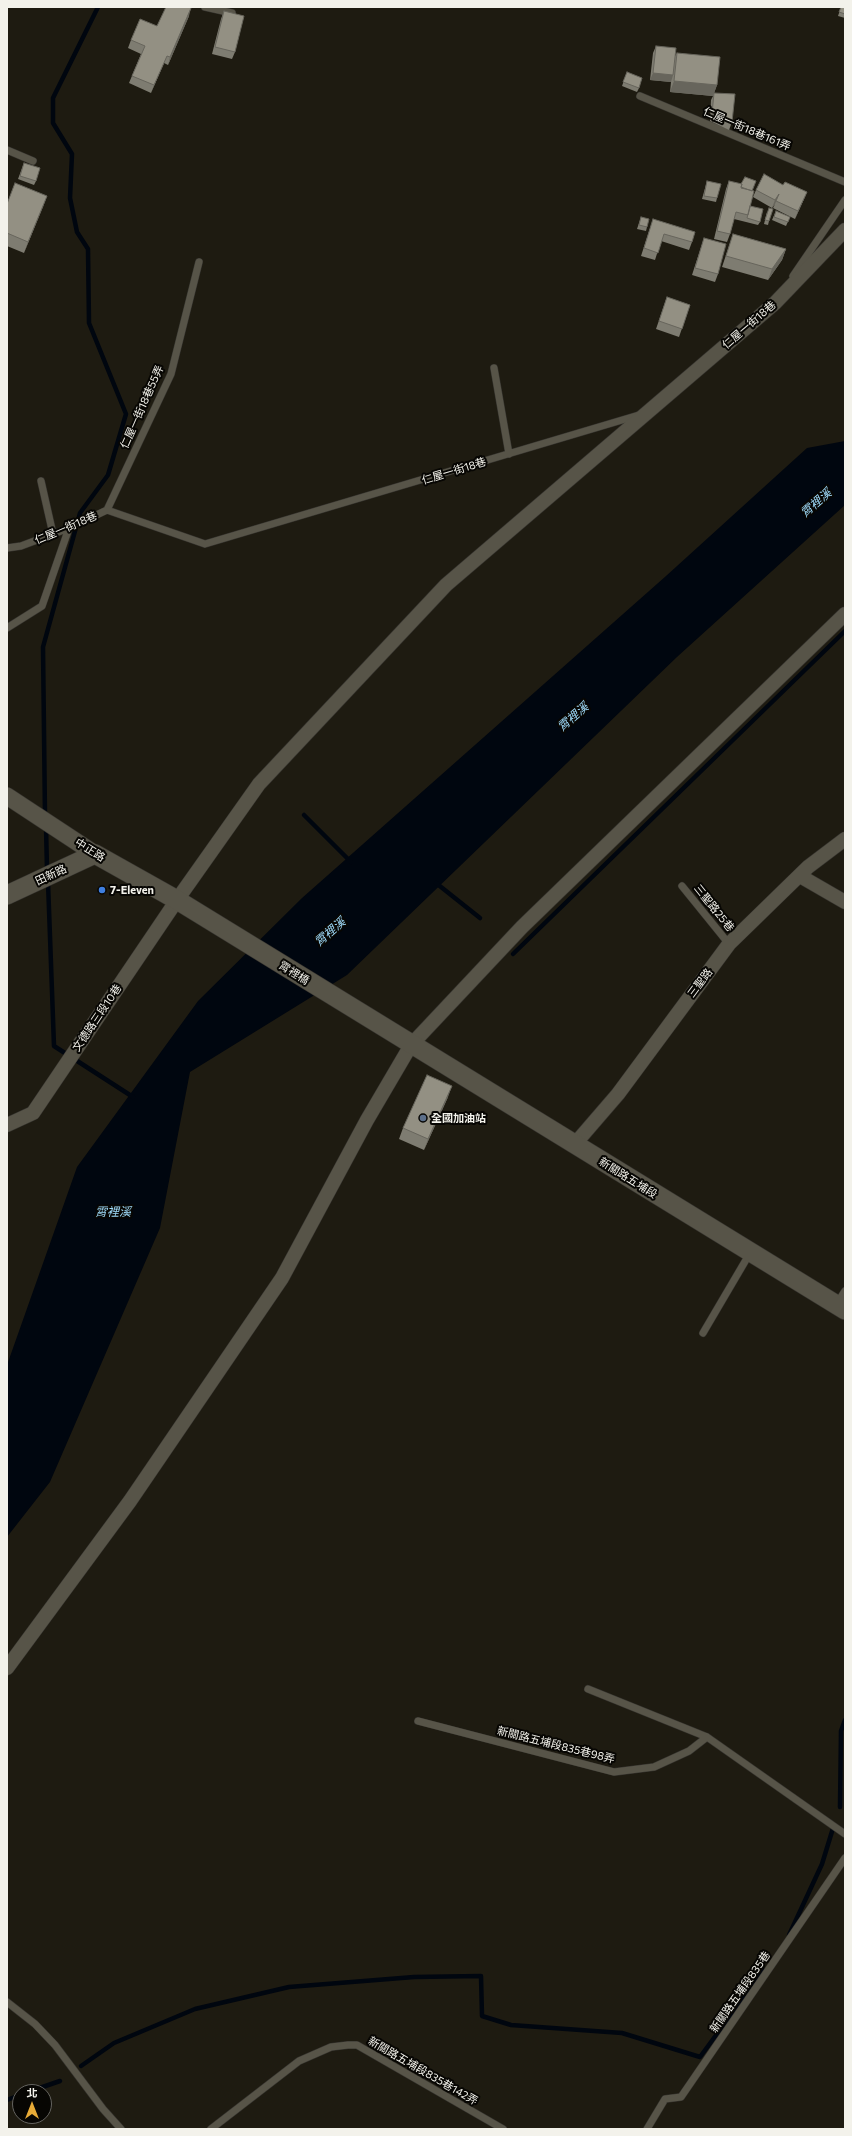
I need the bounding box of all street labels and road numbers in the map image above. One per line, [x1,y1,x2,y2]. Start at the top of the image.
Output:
street label: 仁屋一街18巷161弄 [701,105,793,153]
street label: 仁屋一街18巷 [720,298,778,352]
street label: 仁屋一街18巷55弄 [118,363,166,451]
street label: 仁屋一街18巷 [420,455,488,487]
street label: 仁屋一街18巷 [33,509,99,547]
street label: 中正路 [73,836,107,864]
street label: 田新路 [33,862,69,888]
street label: 三聖路25巷 [691,882,737,934]
street label: 霄裡橋 [277,959,311,987]
street label: 三聖路 [685,966,715,1000]
street label: 文德路三段10巷 [70,982,124,1054]
street label: 新關路五埔段 [597,1155,659,1201]
street label: 新關路五埔段835巷98弄 [496,1724,616,1766]
street label: 新關路五埔段835巷 [707,1949,773,2035]
street label: 新關路五埔段835巷142弄 [366,2034,480,2108]

